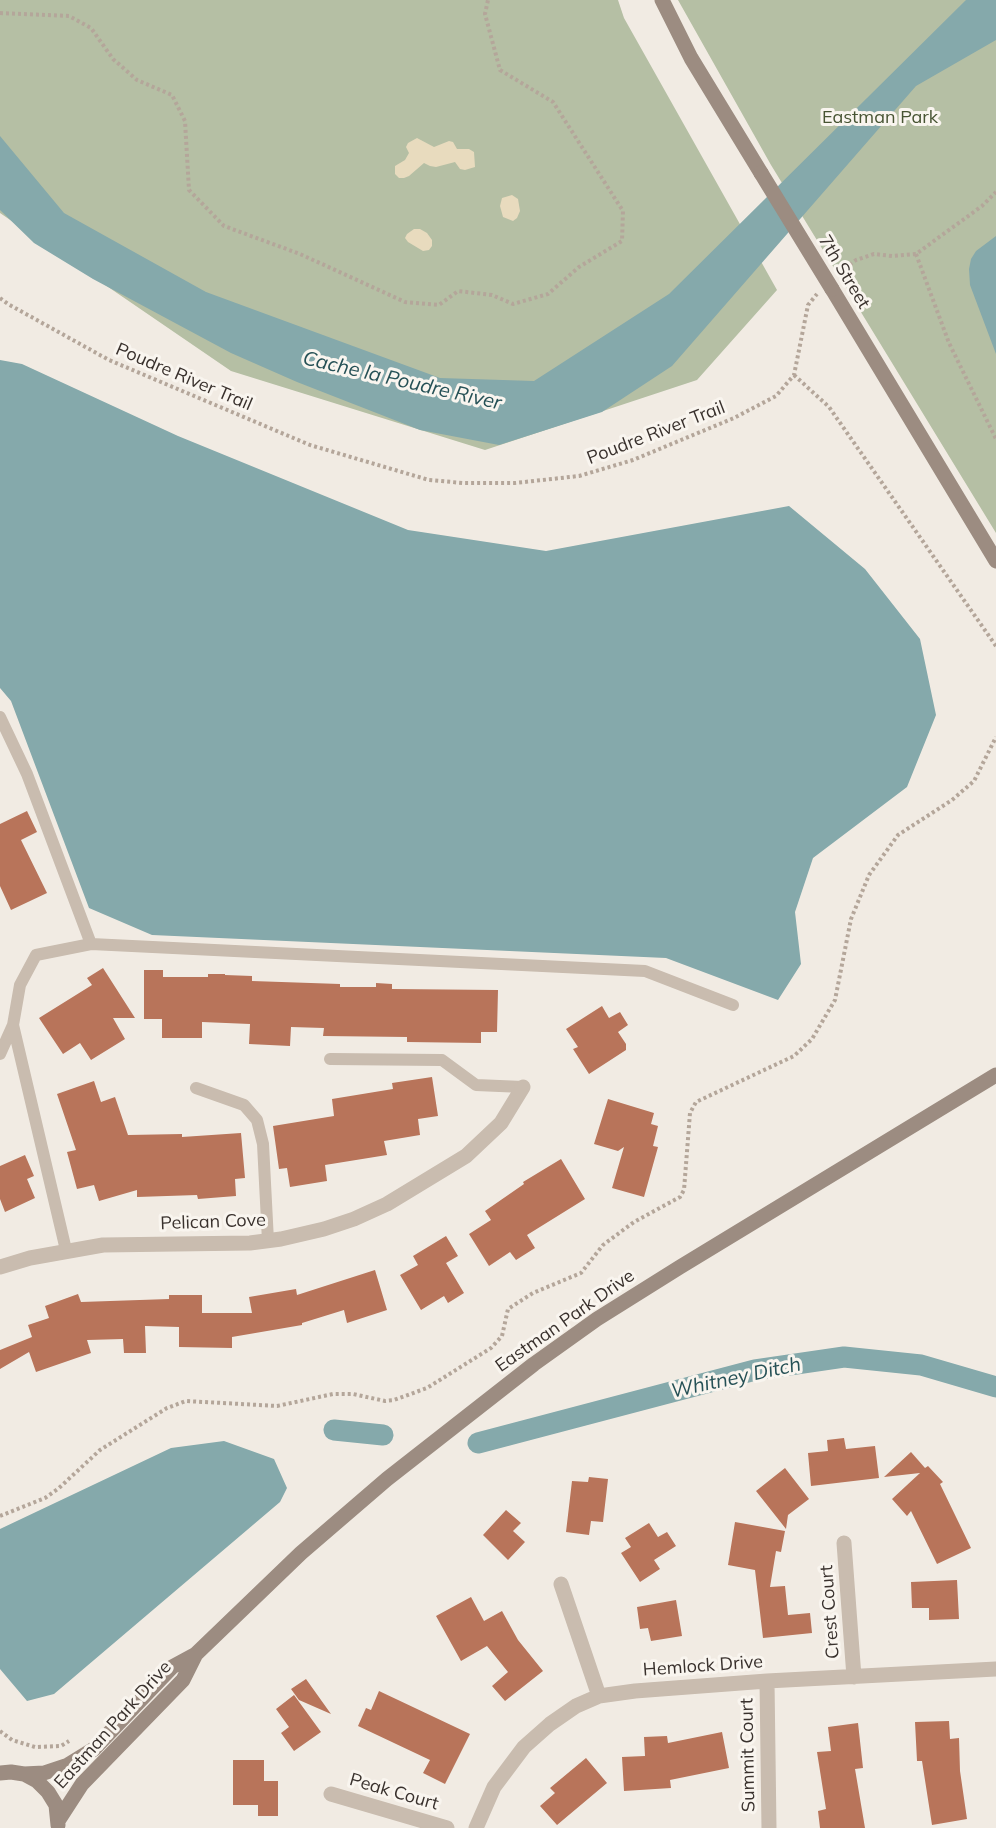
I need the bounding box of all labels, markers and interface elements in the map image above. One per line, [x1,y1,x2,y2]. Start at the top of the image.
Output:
park label: Eastman Park [822,107,938,129]
street label: 7th Street [814,231,874,313]
street label: Poudre River Trail [112,338,256,416]
water label: Cache la Poudre River [300,346,504,416]
street label: Poudre River Trail [584,397,728,469]
street label: Pelican Cove [160,1209,266,1235]
street label: Eastman Park Drive [492,1265,638,1377]
water label: Whitney Ditch [669,1353,803,1403]
street label: Crest Court [816,1564,844,1660]
street label: Hemlock Drive [642,1651,764,1681]
street label: Eastman Park Drive [50,1657,176,1793]
street label: Summit Court [736,1698,760,1812]
street label: Peak Court [347,1769,441,1815]

